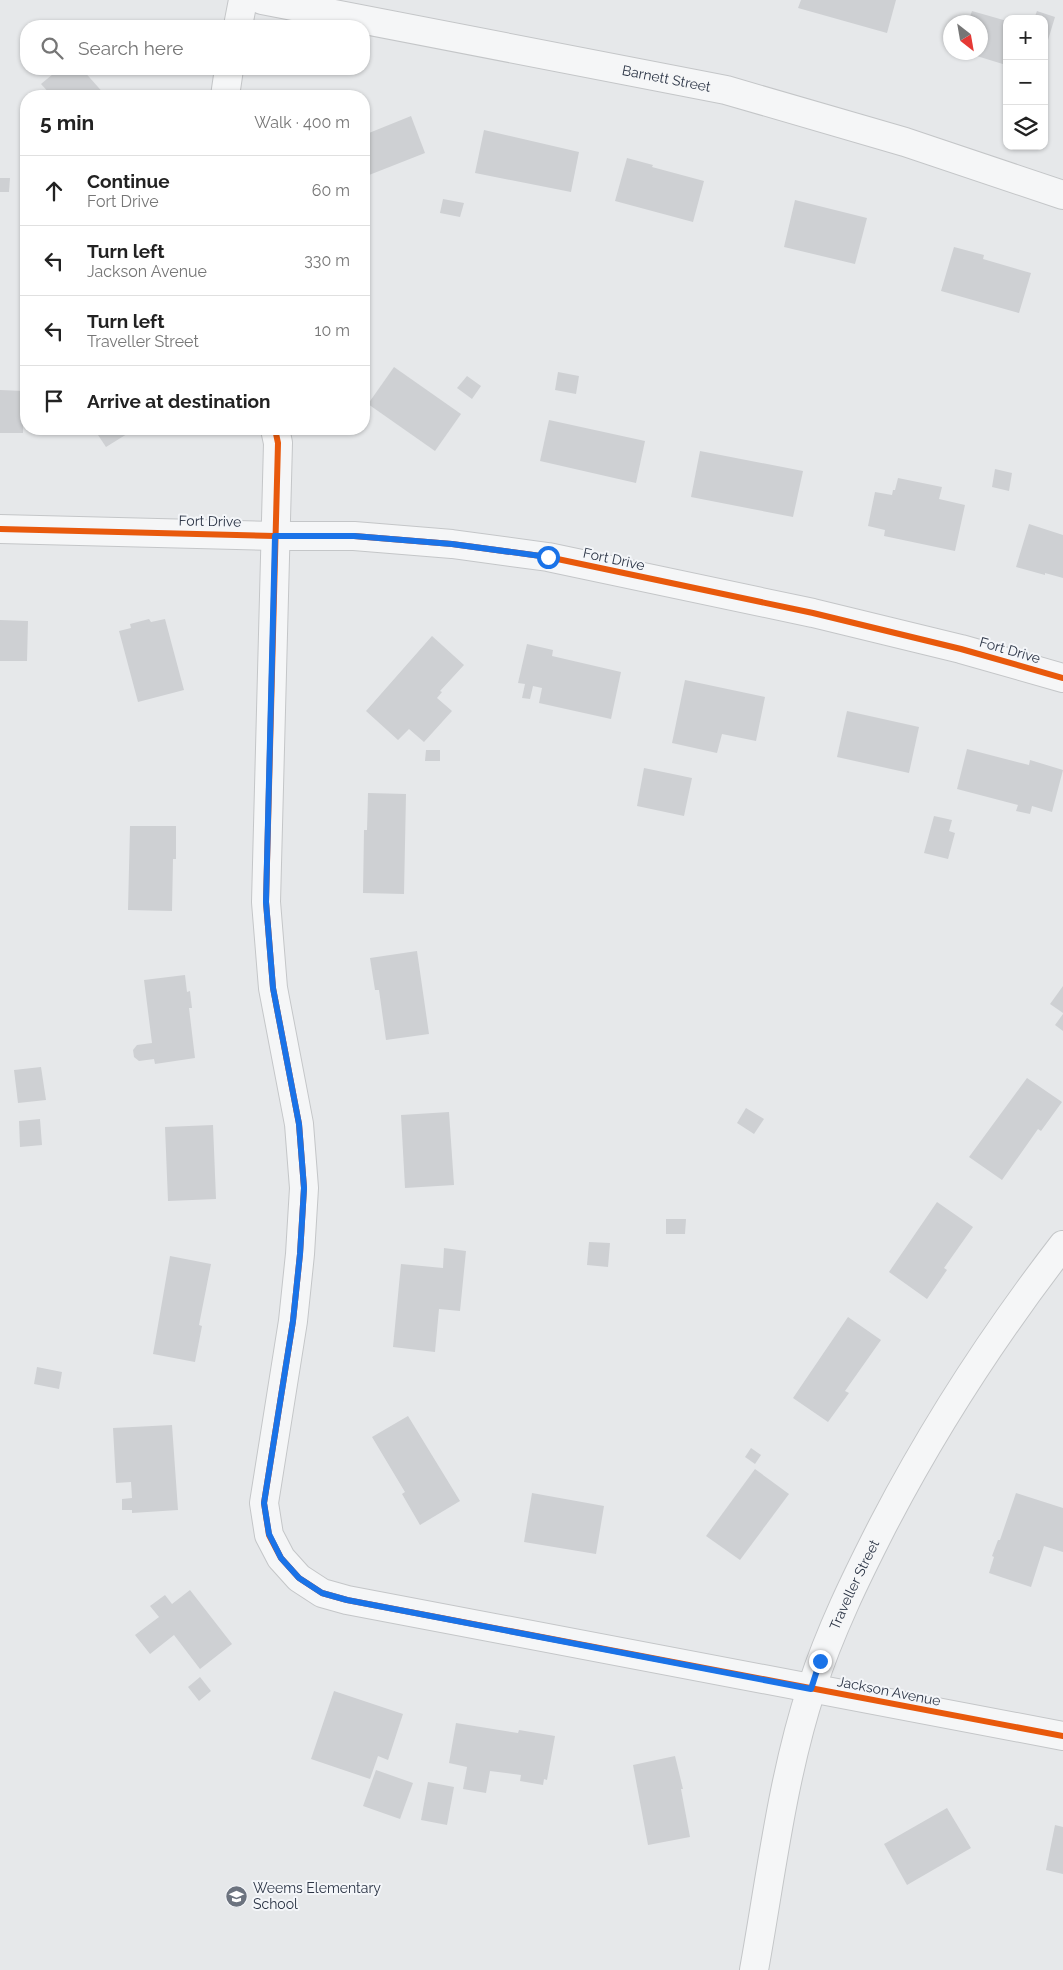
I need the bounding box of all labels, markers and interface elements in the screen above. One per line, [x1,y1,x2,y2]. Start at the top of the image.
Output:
north arrow [943,15,988,60]
map controls [1003,15,1048,150]
button: + [1003,15,1048,60]
search box [20,20,370,75]
icon: search [38,34,66,62]
text: Search here [78,37,184,59]
button: − [1003,60,1048,105]
street label: Barnett Street [621,62,712,95]
button: layers [1003,105,1048,150]
text: 5 min [40,110,94,135]
text: Walk · 400 m [254,113,350,132]
text: Continue [87,170,170,192]
icon: ahead [40,177,68,205]
text: 60 m [312,181,350,200]
text: Fort Drive [87,192,159,211]
text: Turn left [87,240,164,262]
icon: left [40,247,68,275]
text: 330 m [304,251,350,270]
text: Jackson Avenue [87,262,207,281]
text: Turn left [87,310,164,332]
icon: left [40,317,68,345]
text: 10 m [315,321,350,340]
text: Traveller Street [87,332,199,351]
icon: arrive [40,387,68,415]
text: Arrive at destination [87,390,271,412]
street label: Fort Drive [179,512,241,530]
street label: Fort Drive [582,545,646,573]
route start [537,546,560,569]
street label: Fort Drive [978,634,1042,666]
street label: Traveller Street [826,1537,882,1632]
route end [809,1650,832,1673]
street label: Jackson Avenue [836,1673,942,1709]
place label: Weems Elementary School [253,1880,381,1912]
school or university icon: Weems Elementary School [225,1884,249,1908]

